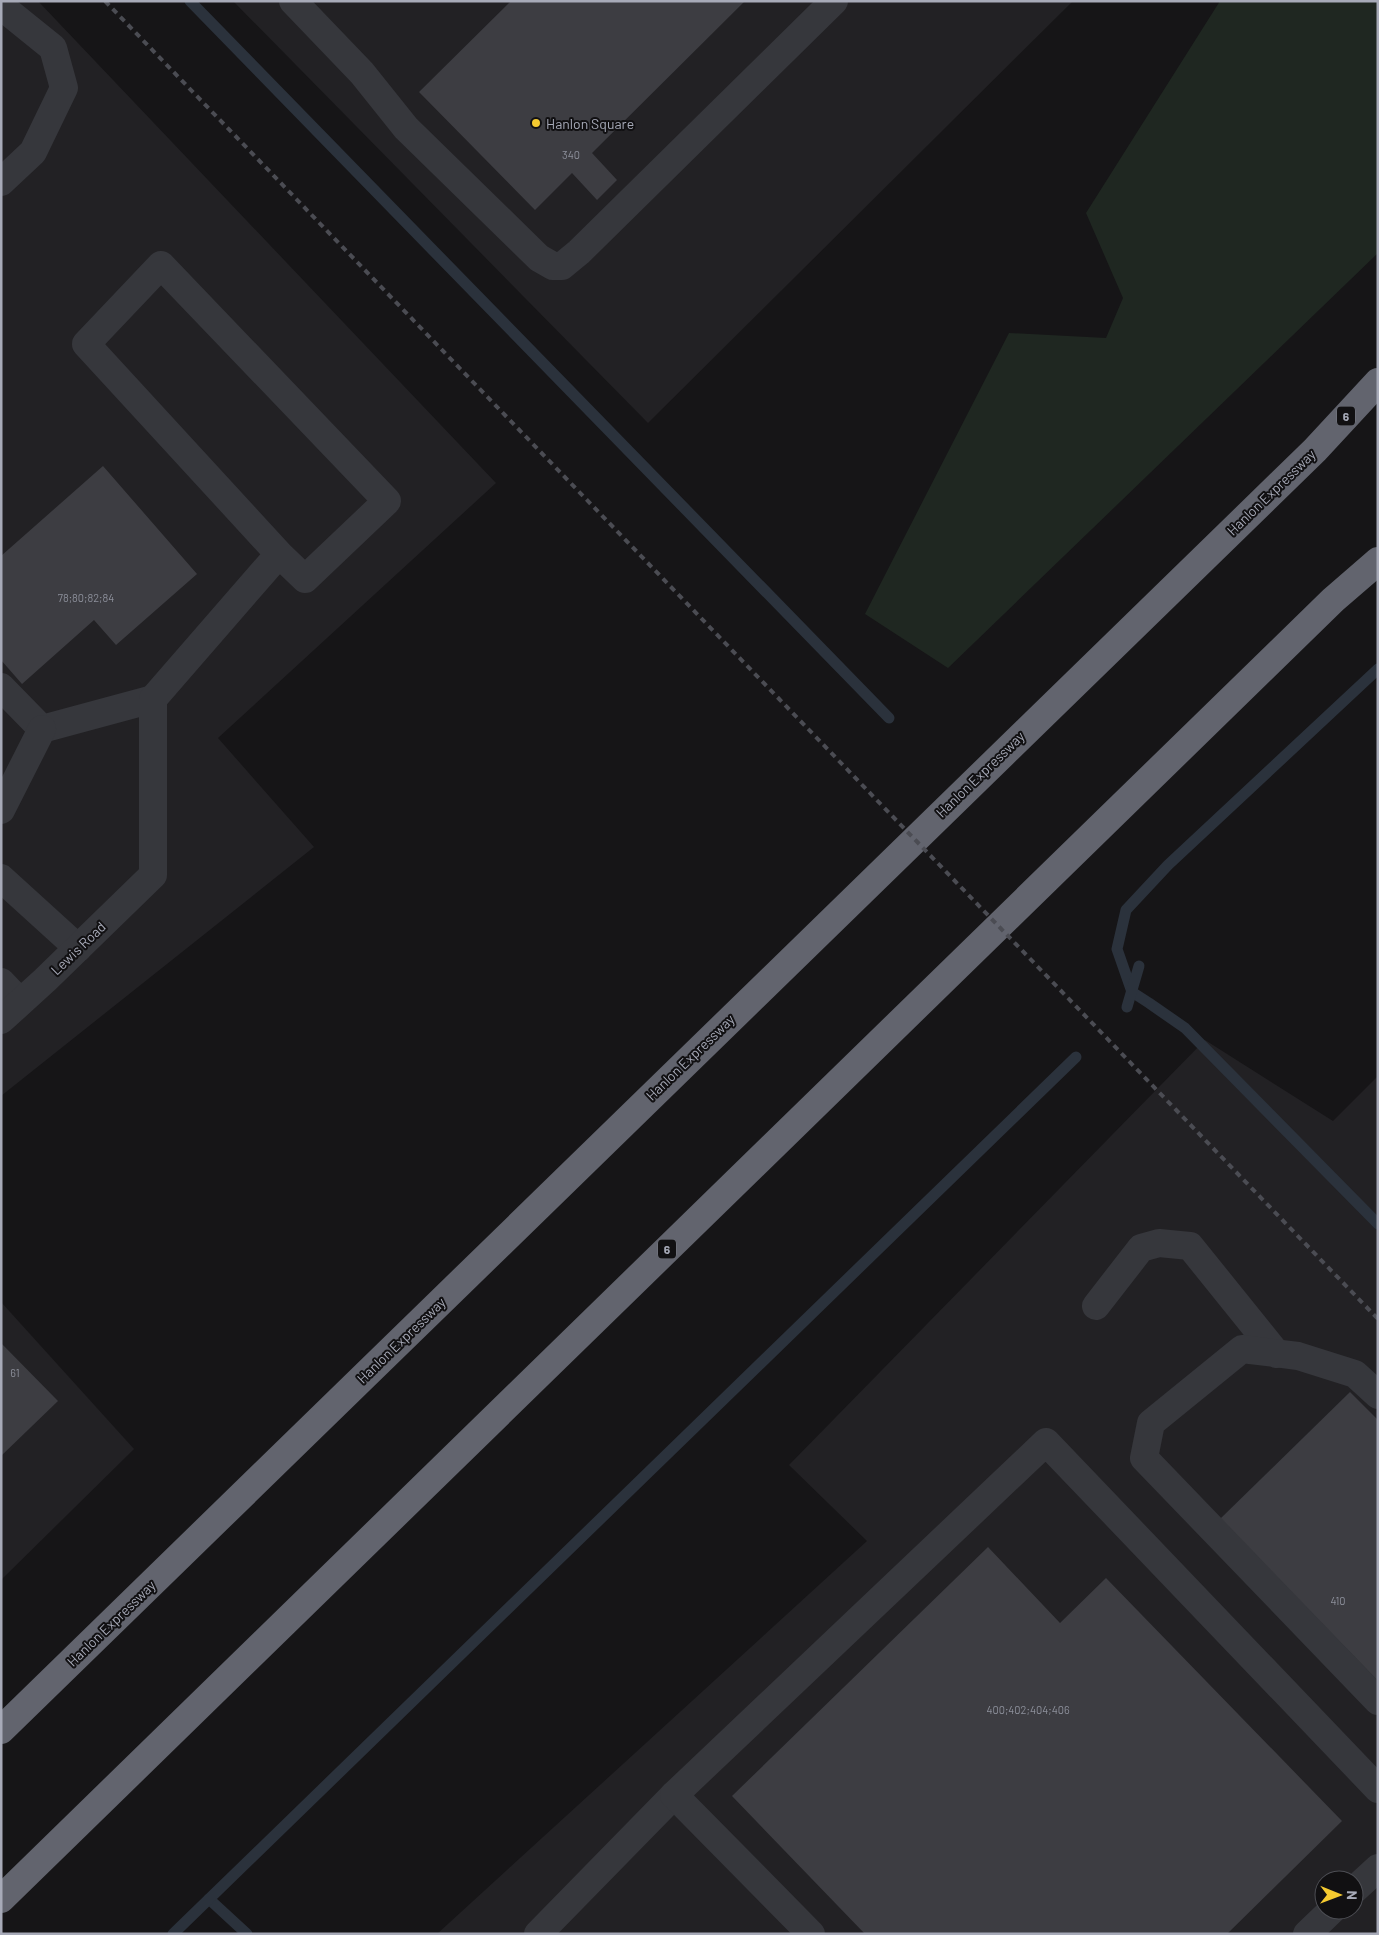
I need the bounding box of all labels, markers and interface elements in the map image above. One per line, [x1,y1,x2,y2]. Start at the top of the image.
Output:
place label: Hanlon Square [546,115,634,132]
marker: Hanlon Square [530,117,542,129]
house number: 340 [562,148,580,161]
road number: 6 [1337,406,1355,426]
street label: Hanlon Expressway [1223,445,1319,539]
house number: 78;80;82;84 [58,591,114,604]
street label: Hanlon Expressway [932,727,1028,821]
street label: Lewis Road [47,918,109,978]
street label: Hanlon Expressway [642,1010,738,1104]
road number: 6 [658,1240,676,1258]
street label: Hanlon Expressway [353,1293,449,1387]
house number: 61 [10,1366,20,1379]
street label: Hanlon Expressway [63,1576,159,1670]
house number: 410 [1330,1594,1346,1607]
house number: 400;402;404;406 [986,1703,1070,1716]
north arrow [1314,1870,1364,1920]
text: N [1344,1890,1361,1900]

